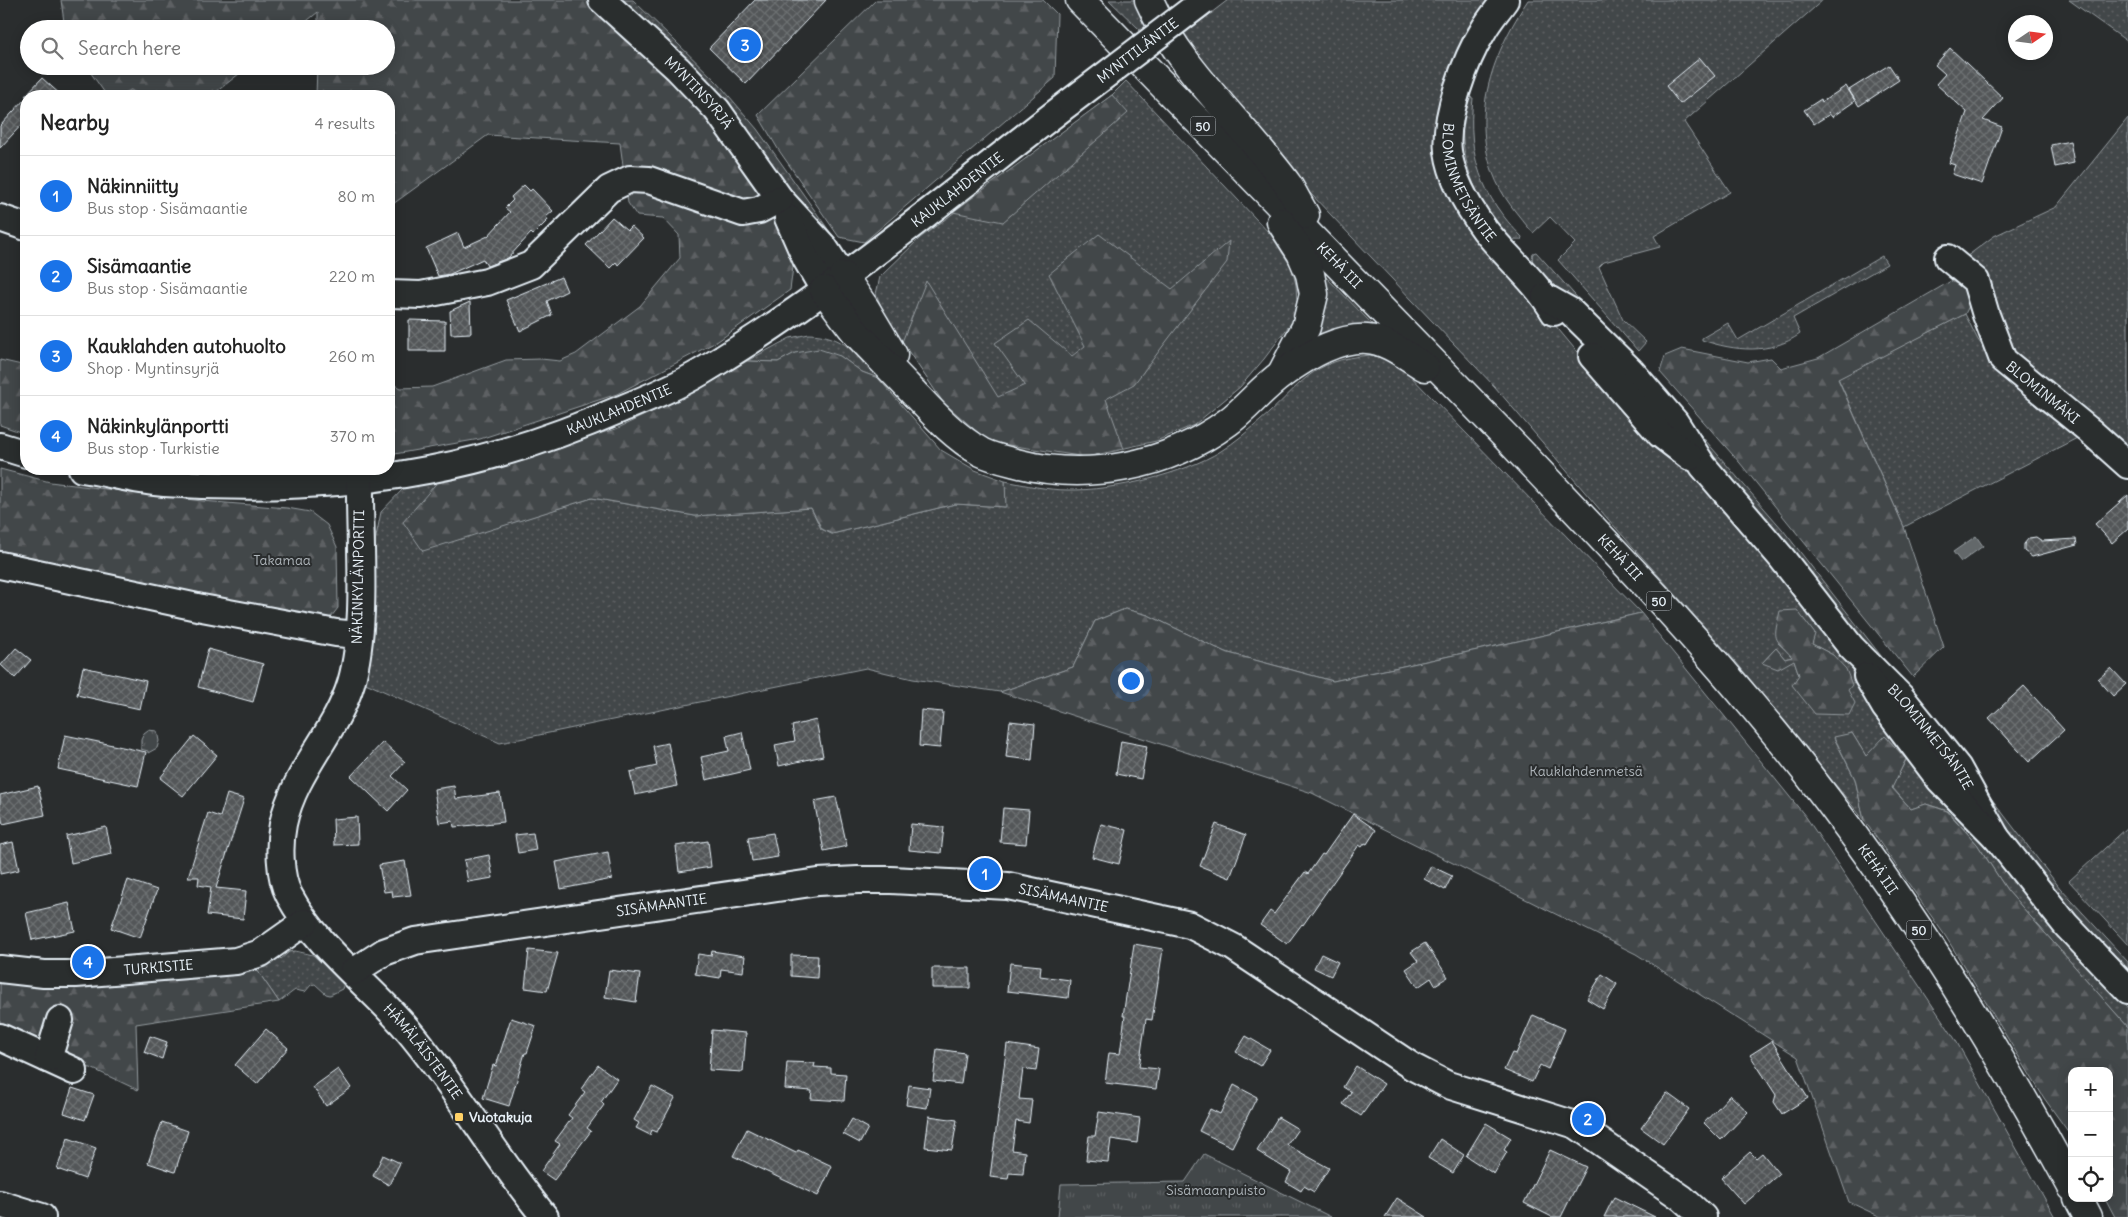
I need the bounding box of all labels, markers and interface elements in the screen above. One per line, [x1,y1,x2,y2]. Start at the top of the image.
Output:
street label: MYNTTILÄNTIE [1093,14,1182,87]
north arrow [2008,15,2053,60]
search box [20,20,395,75]
pin: 3 [729,26,761,64]
icon: search [38,34,66,62]
text: Search here [78,36,181,60]
street label: MYNTINSYRJÄ [661,52,737,132]
text: Nearby [40,109,110,136]
text: 4 results [314,113,375,133]
road number: 50 [1190,116,1216,136]
street label: BLOMINMETSÄNTIE [1438,122,1500,246]
street label: KAUKLAHDENTIE [908,148,1007,231]
text: Näkinniitty [87,174,179,198]
text: 1 [53,186,59,206]
text: 80 m [337,186,375,206]
text: Bus stop · Sisämaantie [87,198,248,218]
street label: KEHÄ III [1313,238,1366,292]
text: Sisämaantie [87,254,191,278]
text: 2 [52,266,60,286]
text: 220 m [329,266,375,286]
text: Bus stop · Sisämaantie [87,278,248,298]
text: Kauklahden autohuolto [87,334,286,358]
text: 3 [51,346,61,366]
text: 260 m [329,346,375,366]
street label: BLOMINMÄKI [2002,357,2083,428]
text: Shop · Myntinsyrjä [87,358,219,378]
street label: KAUKLAHDENTIE [564,380,674,439]
text: Näkinkylänportti [87,414,229,438]
text: 4 [51,426,61,446]
text: 370 m [330,426,375,446]
text: Bus stop · Turkistie [87,438,220,458]
street label: NÄKINKYLÄNPORTTI [348,510,368,644]
street label: KEHÄ III [1594,530,1646,584]
park label: Takamaa [253,551,311,569]
road number: 50 [1646,592,1672,610]
your location [1118,668,1144,694]
street label: BLOMINMETSÄNTIE [1884,680,1977,793]
park label: Kauklahdenmetsä [1529,762,1643,780]
street label: KEHÄ III [1854,840,1902,898]
pin: 1 [969,855,1001,893]
street label: SISÄMAANTIE [1017,880,1110,916]
street label: SISÄMAANTIE [615,889,708,920]
road number: 50 [1906,920,1932,940]
pin: 4 [72,943,104,981]
street label: TURKISTIE [123,955,194,979]
street label: HÄMÄLÄISTENTIE [380,1000,466,1103]
map controls [2068,1067,2113,1202]
button: + [2068,1067,2113,1112]
pin: 2 [1572,1100,1604,1138]
place label: Vuotakuja [469,1108,532,1126]
marker: Vuotakuja [453,1111,465,1123]
button: − [2068,1112,2113,1157]
button: locate [2068,1157,2113,1202]
park label: Sisämaanpuisto [1166,1181,1266,1199]

